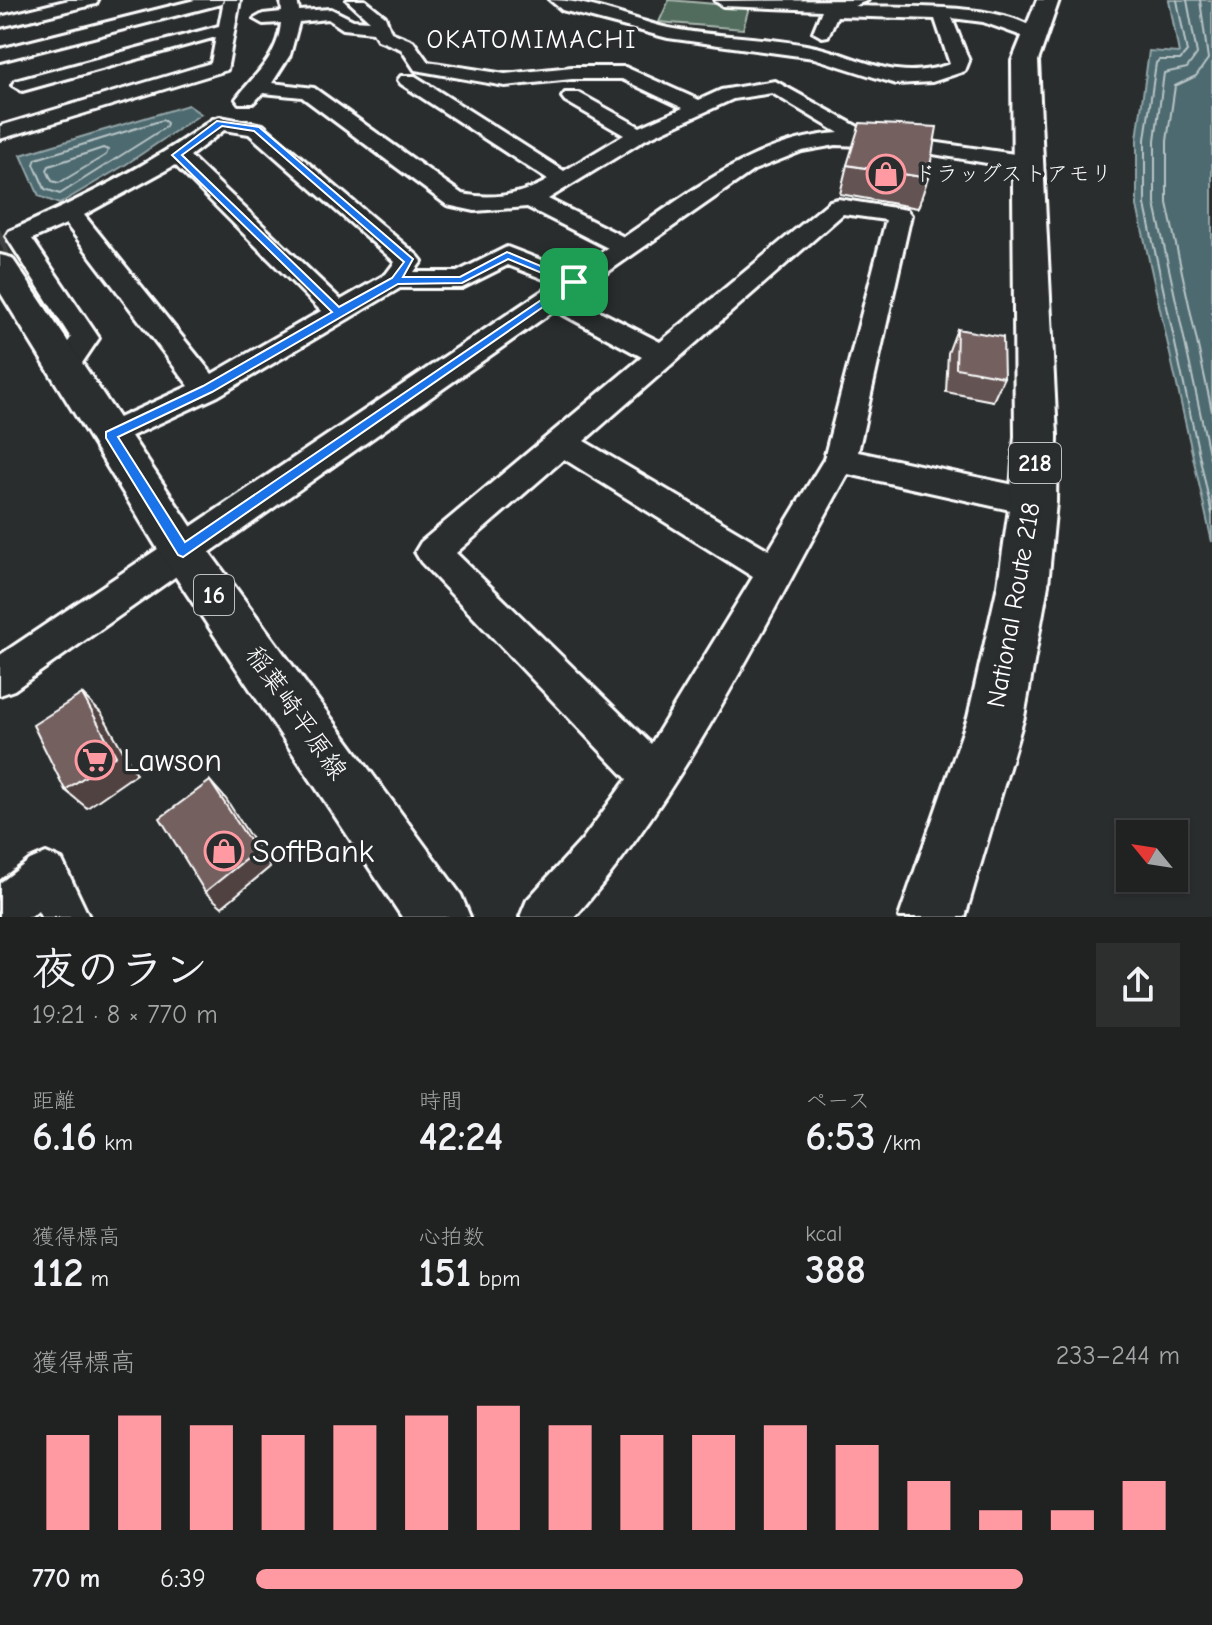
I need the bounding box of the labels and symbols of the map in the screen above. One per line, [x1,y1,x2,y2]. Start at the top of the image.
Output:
district label: OKATOMIMACHI [427,25,637,55]
shop icon: ドラッグストアモリ [865,153,907,195]
place label: ドラッグストアモリ [914,161,1112,187]
pin [540,248,608,316]
road number: 218 [1009,443,1061,483]
street label: National Route 218 [981,500,1047,710]
road number: 16 [194,575,234,615]
street label: 稲葉崎平原線 [239,640,353,786]
supermarket icon: Lawson [74,739,116,781]
place label: Lawson [123,742,222,779]
north arrow [1116,820,1188,892]
shop icon: SoftBank [203,830,245,872]
place label: SoftBank [252,833,375,870]

